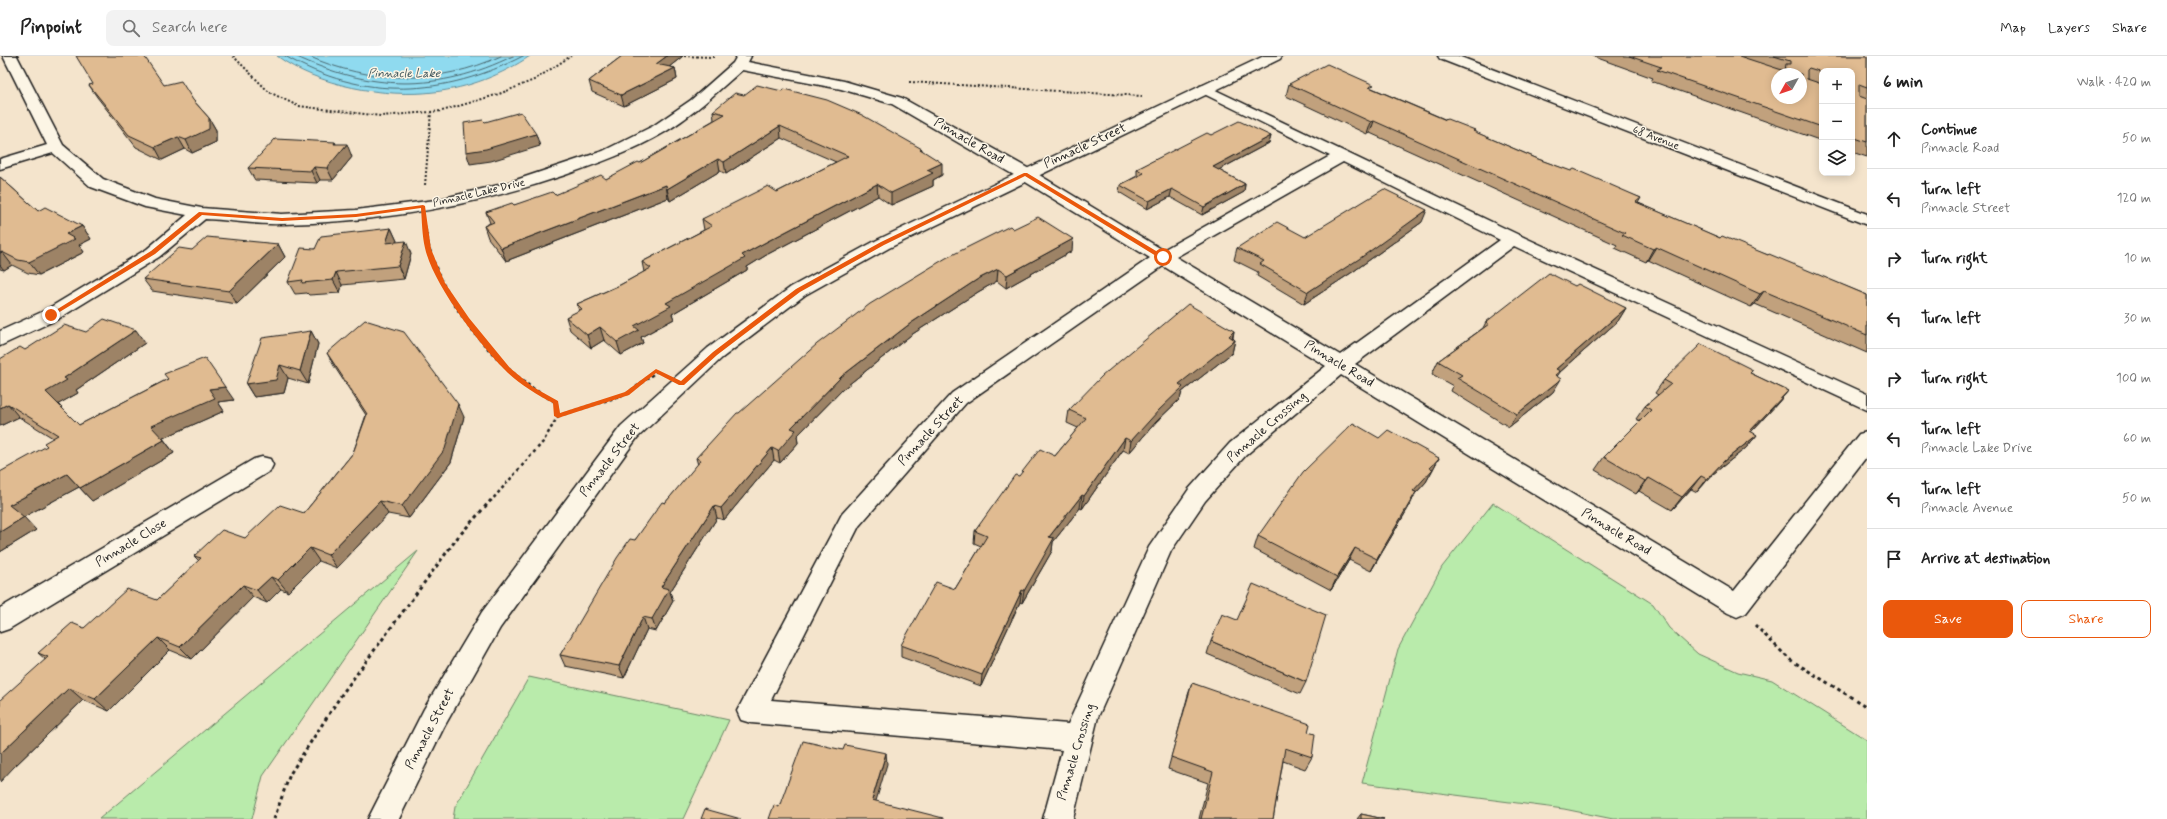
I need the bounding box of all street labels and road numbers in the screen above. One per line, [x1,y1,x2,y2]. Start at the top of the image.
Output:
street label: Pinnacle Road [931,114,1007,168]
street label: Pinnacle Street [1041,119,1129,173]
street label: 68 Avenue [1631,123,1682,154]
street label: Pinnacle Lake Drive [431,175,527,210]
street label: Pinnacle Road [1301,337,1377,391]
street label: Pinnacle Crossing [1223,388,1311,466]
street label: Pinnacle Street [894,393,968,469]
street label: Pinnacle Street [576,420,644,500]
street label: Pinnacle Road [1578,505,1654,559]
street label: Pinnacle Close [92,515,170,571]
street label: Pinnacle Street [402,686,458,772]
street label: Pinnacle Crossing [1053,701,1099,803]

